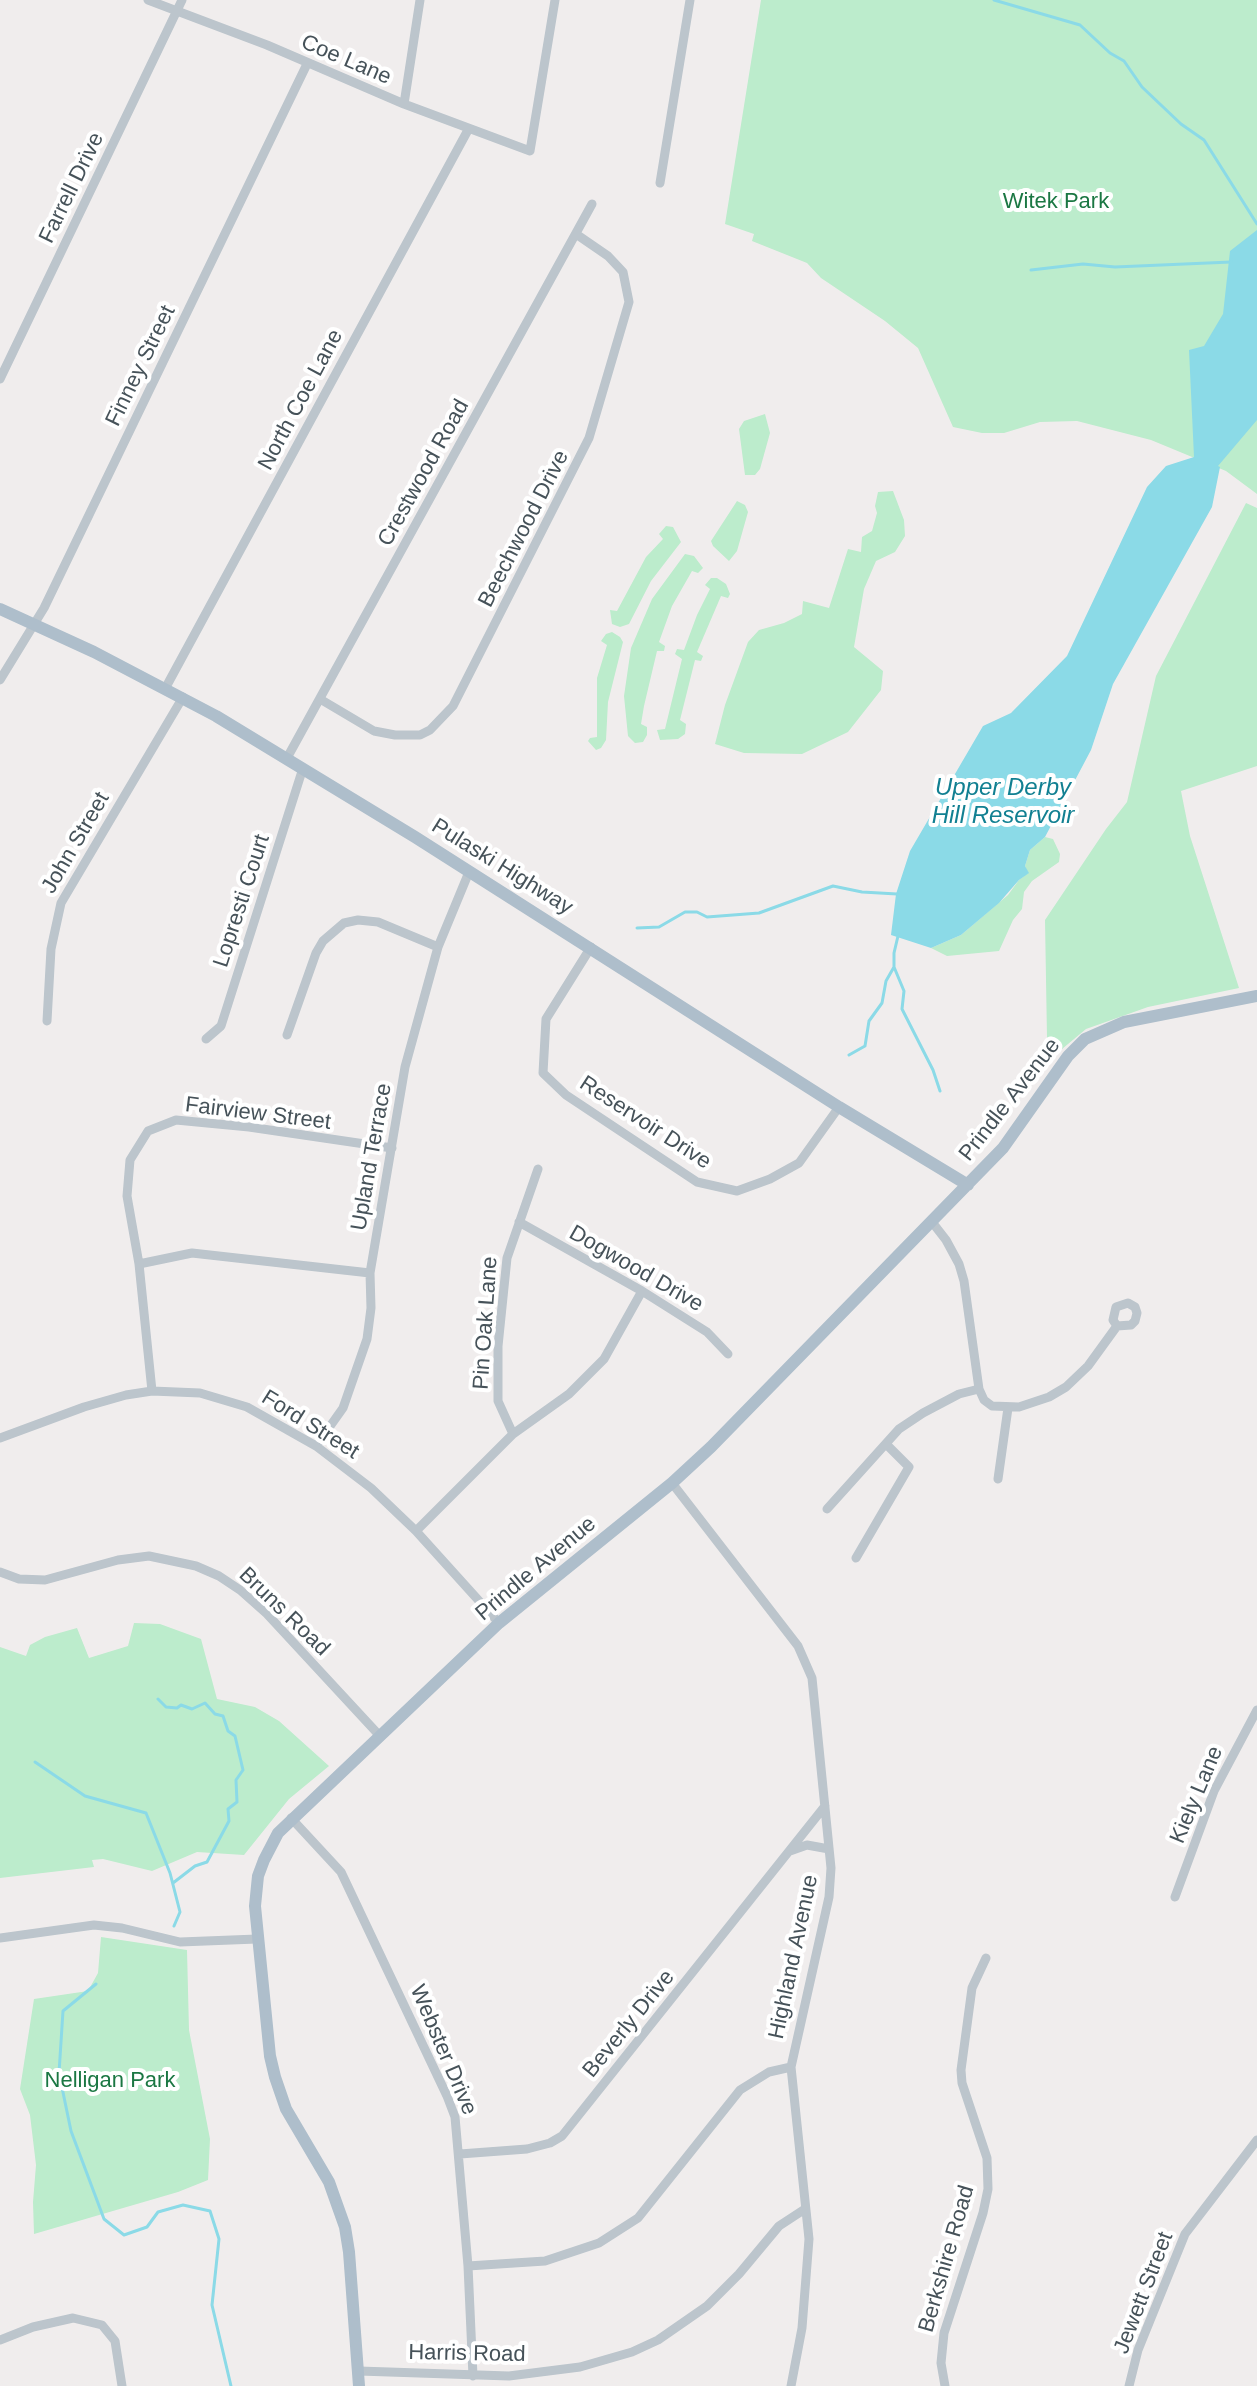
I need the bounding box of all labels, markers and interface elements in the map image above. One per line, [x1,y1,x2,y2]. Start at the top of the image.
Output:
street label: Coe Lane [297,29,395,91]
street label: Farrell Drive [34,128,110,248]
park label: Witek Park [1003,189,1109,215]
street label: Finney Street [100,301,182,431]
street label: North Coe Lane [253,325,349,475]
street label: Crestwood Road [373,395,475,551]
street label: Beechwood Drive [473,446,575,612]
water label: Upper Derby Hill Reservoir [932,774,1074,830]
street label: John Street [36,788,116,898]
street label: Pulaski Highway [427,813,577,921]
street label: Lopresti Court [208,831,276,971]
street label: Prindle Avenue [954,1033,1066,1167]
street label: Reservoir Drive [574,1071,716,1175]
street label: Upland Terrace [346,1081,398,1233]
street label: Fairview Street [184,1092,332,1136]
street label: Dogwood Drive [564,1220,708,1318]
street label: Pin Oak Lane [468,1256,504,1390]
street label: Ford Street [256,1385,364,1465]
street label: Prindle Avenue [471,1511,601,1627]
street label: Bruns Road [233,1562,335,1662]
street label: Kiely Lane [1165,1743,1229,1847]
street label: Highland Avenue [764,1872,824,2042]
street label: Beverly Drive [578,1965,680,2083]
street label: Webster Drive [404,1981,482,2119]
park label: Nelligan Park [45,2068,175,2094]
street label: Berkshire Road [913,2182,981,2336]
street label: Jewett Street [1109,2228,1179,2358]
street label: Harris Road [408,2340,526,2368]

